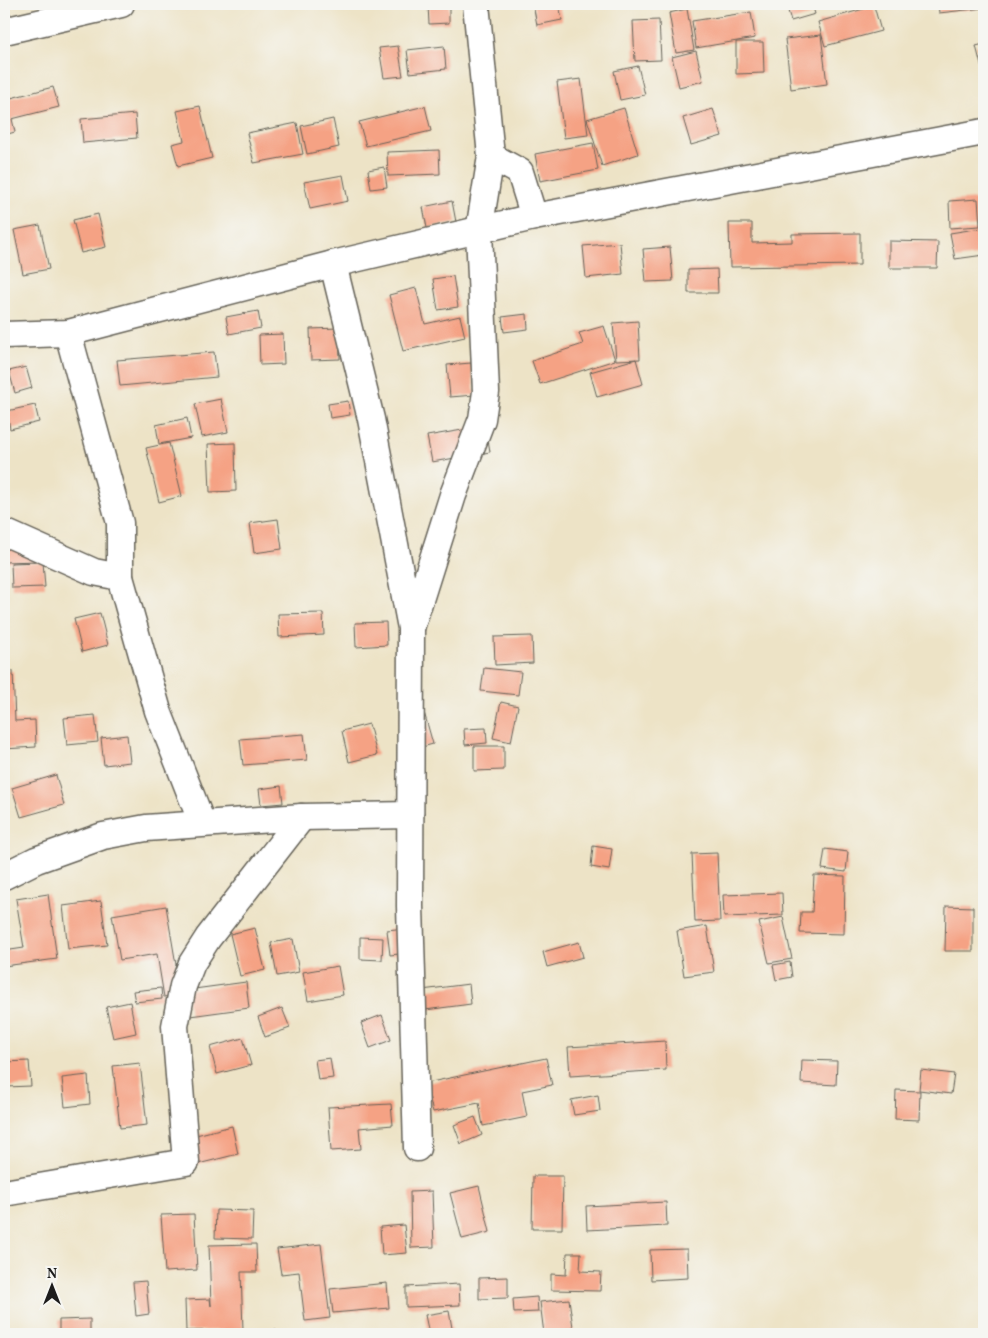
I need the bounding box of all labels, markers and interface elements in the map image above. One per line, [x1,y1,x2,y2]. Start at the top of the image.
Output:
north arrow [28,1260,78,1310]
text: N [47,1265,57,1284]

